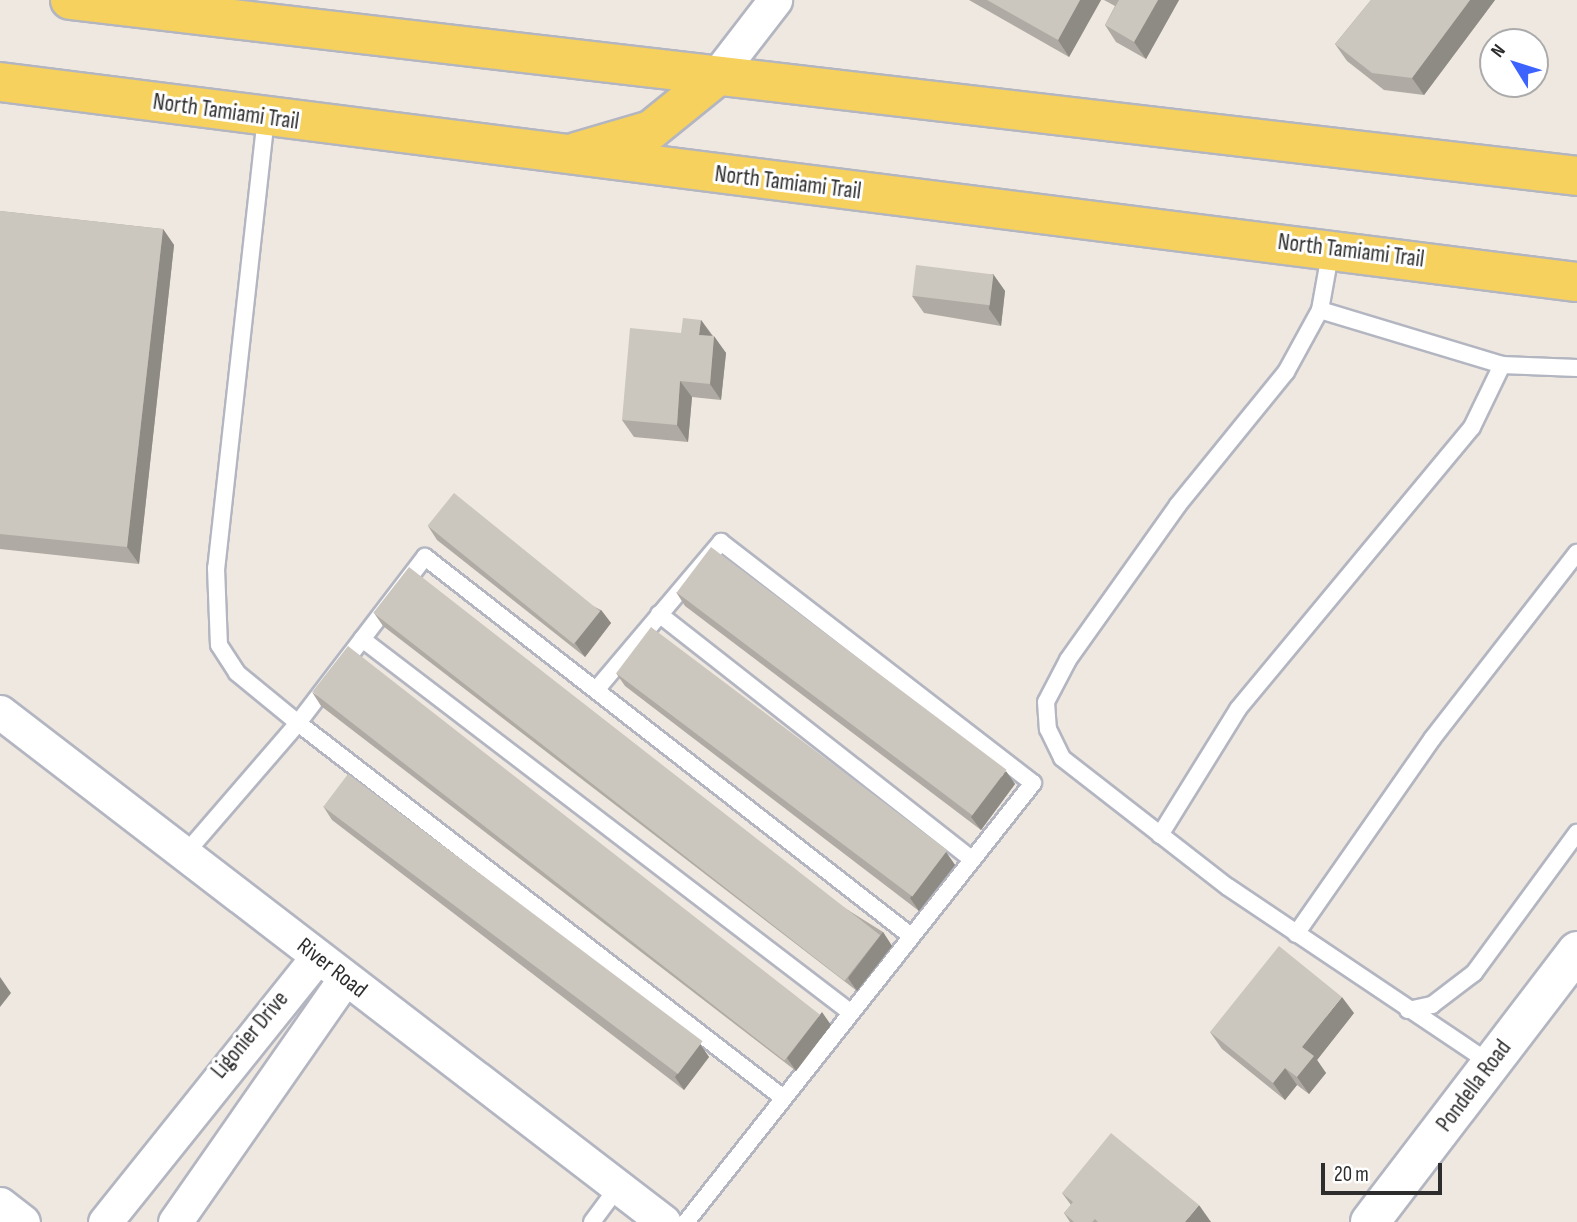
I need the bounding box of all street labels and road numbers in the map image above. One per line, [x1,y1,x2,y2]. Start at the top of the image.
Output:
street label: North Tamiami Trail [151,88,301,136]
street label: North Tamiami Trail [713,160,863,206]
street label: North Tamiami Trail [1276,228,1426,274]
street label: River Road [291,932,373,1004]
street label: Ligonier Drive [206,986,294,1084]
street label: Pondella Road [1431,1035,1517,1137]

